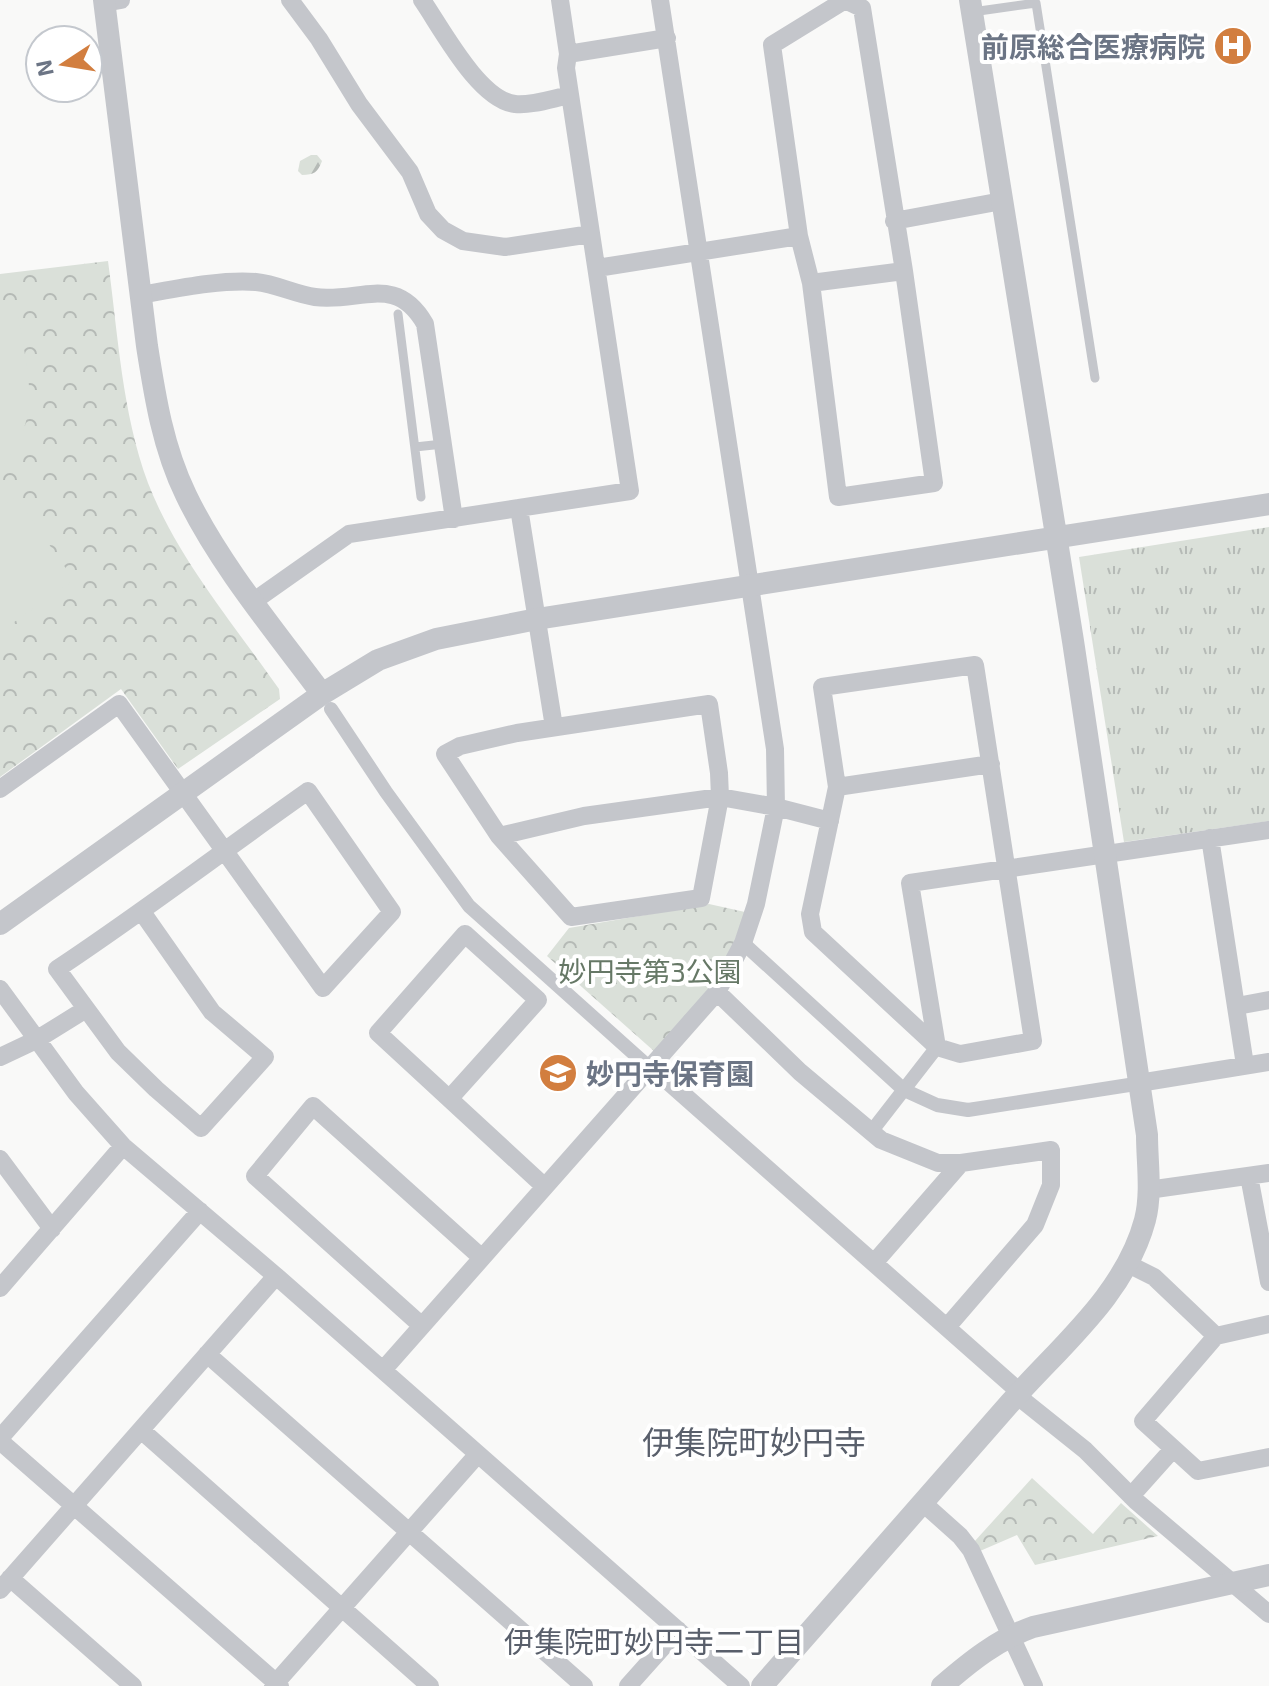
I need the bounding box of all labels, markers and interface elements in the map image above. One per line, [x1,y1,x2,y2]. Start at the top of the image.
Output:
north arrow [24,24,104,104]
hospital icon: 前原総合医療病院 [1212,25,1254,67]
place label: 前原総合医療病院 [981,29,1205,63]
text: N [29,58,58,79]
park label: 妙円寺第3公園 [558,954,742,988]
school or university icon: 妙円寺保育園 [537,1052,579,1094]
place label: 妙円寺保育園 [586,1056,754,1090]
district label: 伊集院町妙円寺 [642,1422,866,1460]
district label: 伊集院町妙円寺二丁目 [504,1623,804,1659]

